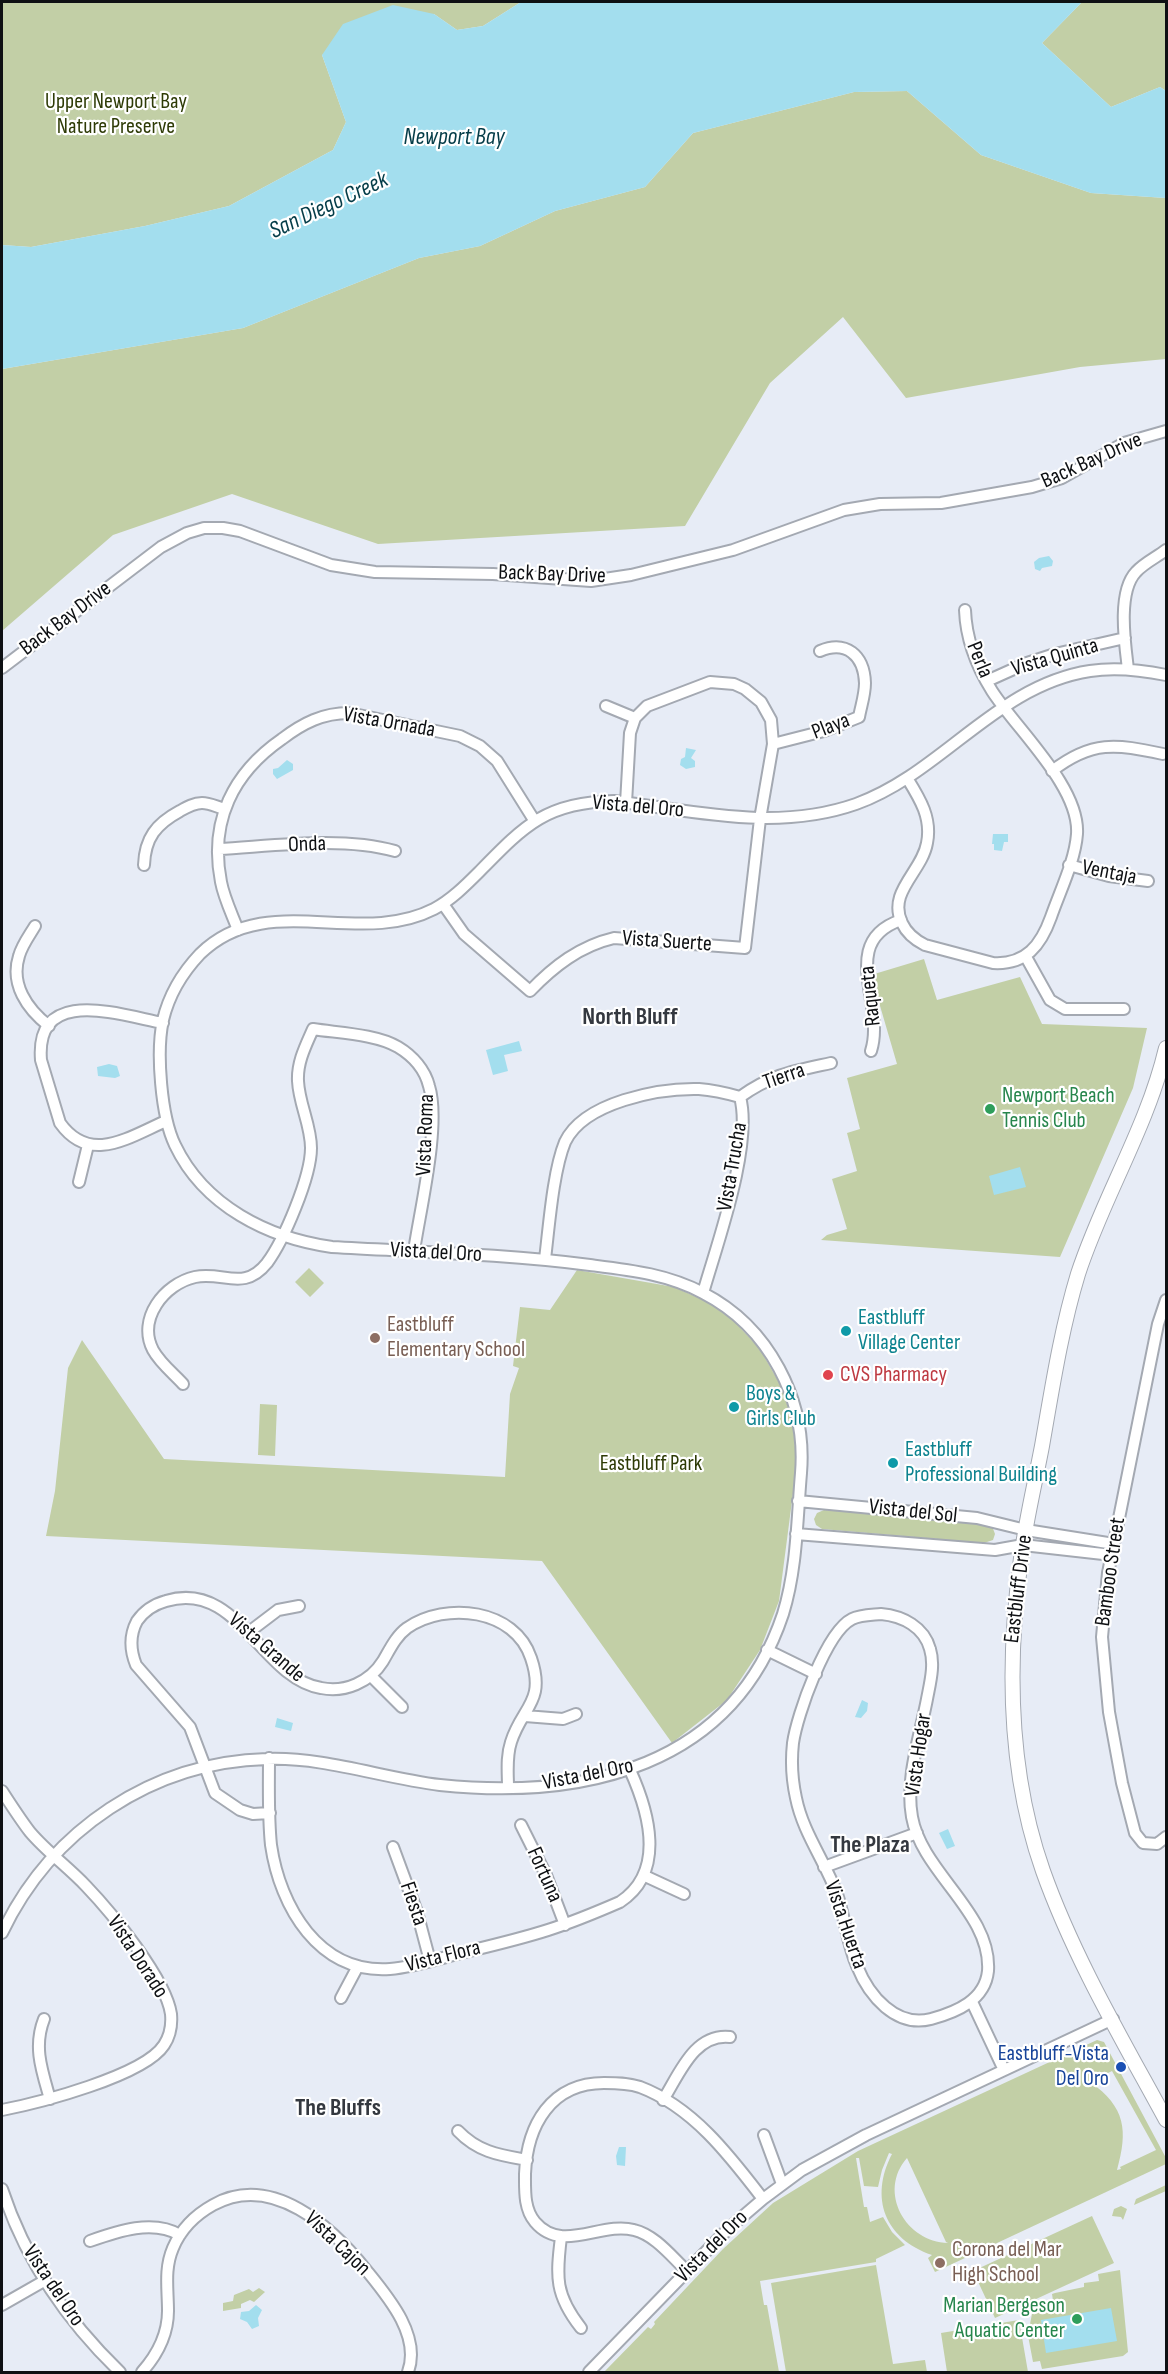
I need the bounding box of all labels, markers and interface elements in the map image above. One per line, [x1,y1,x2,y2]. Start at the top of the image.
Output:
park label: Upper Newport Bay Nature Preserve [45,89,187,140]
water label: Newport Bay [403,124,505,152]
water label: San Diego Creek [265,166,393,246]
street label: Back Bay Drive [1037,427,1147,495]
street label: Back Bay Drive [498,560,606,590]
street label: Back Bay Drive [15,576,117,662]
street label: Vista Quinta [1008,633,1102,683]
street label: Perla [960,638,998,682]
street label: Vista Ornada [341,702,437,744]
street label: Playa [808,708,854,746]
street label: Vista del Oro [591,790,685,824]
street label: Onda [288,831,326,859]
street label: Ventaja [1079,855,1139,891]
street label: Vista Suerte [621,926,713,958]
street label: Raqueta [855,965,887,1027]
district label: North Bluff [582,1004,678,1032]
street label: Tierra [760,1058,808,1096]
place label: Newport Beach Tennis Club [1002,1083,1115,1134]
street label: Vista Roma [411,1094,441,1176]
marker: Newport Beach Tennis Club [983,1102,997,1116]
street label: Vista Trucha [712,1120,754,1214]
street label: Vista del Oro [389,1237,483,1269]
place label: Eastbluff Village Center [858,1305,960,1356]
place label: Eastbluff Elementary School [387,1312,525,1364]
marker: Eastbluff Village Center [839,1324,853,1338]
marker: Eastbluff Elementary School [368,1331,382,1345]
place label: CVS Pharmacy [840,1362,947,1388]
marker: CVS Pharmacy [821,1368,835,1382]
place label: Boys & Girls Club [746,1381,816,1432]
marker: Boys & Girls Club [727,1400,741,1414]
place label: Eastbluff Professional Building [905,1437,1057,1488]
park label: Eastbluff Park [600,1451,702,1477]
marker: Eastbluff Professional Building [886,1456,900,1470]
street label: Vista del Sol [868,1494,958,1530]
street label: Bamboo Street [1090,1516,1132,1628]
street label: Eastbluff Drive [999,1533,1039,1645]
street label: Vista Grande [222,1607,310,1689]
street label: Vista Hogar [900,1712,938,1798]
street label: Vista del Oro [540,1753,636,1797]
district label: The Plaza [830,1832,910,1860]
street label: Fortuna [520,1843,568,1907]
street label: Vista Huerta [818,1878,872,1972]
street label: Fiesta [393,1879,433,1929]
street label: Vista Dorado [101,1911,173,2003]
street label: Vista Flora [403,1935,483,1979]
place label: Eastbluff-Vista Del Oro [998,2041,1109,2092]
marker: Eastbluff-Vista Del Oro [1114,2060,1128,2074]
district label: The Bluffs [295,2095,381,2123]
street label: Vista del Oro [670,2205,754,2289]
street label: Vista Cajon [298,2206,376,2282]
place label: Corona del Mar High School [952,2237,1062,2288]
street label: Vista del Oro [16,2240,90,2332]
marker: Corona del Mar High School [933,2256,947,2270]
place label: Marian Bergeson Aquatic Center [943,2293,1065,2344]
marker: Marian Bergeson Aquatic Center [1070,2312,1084,2326]

